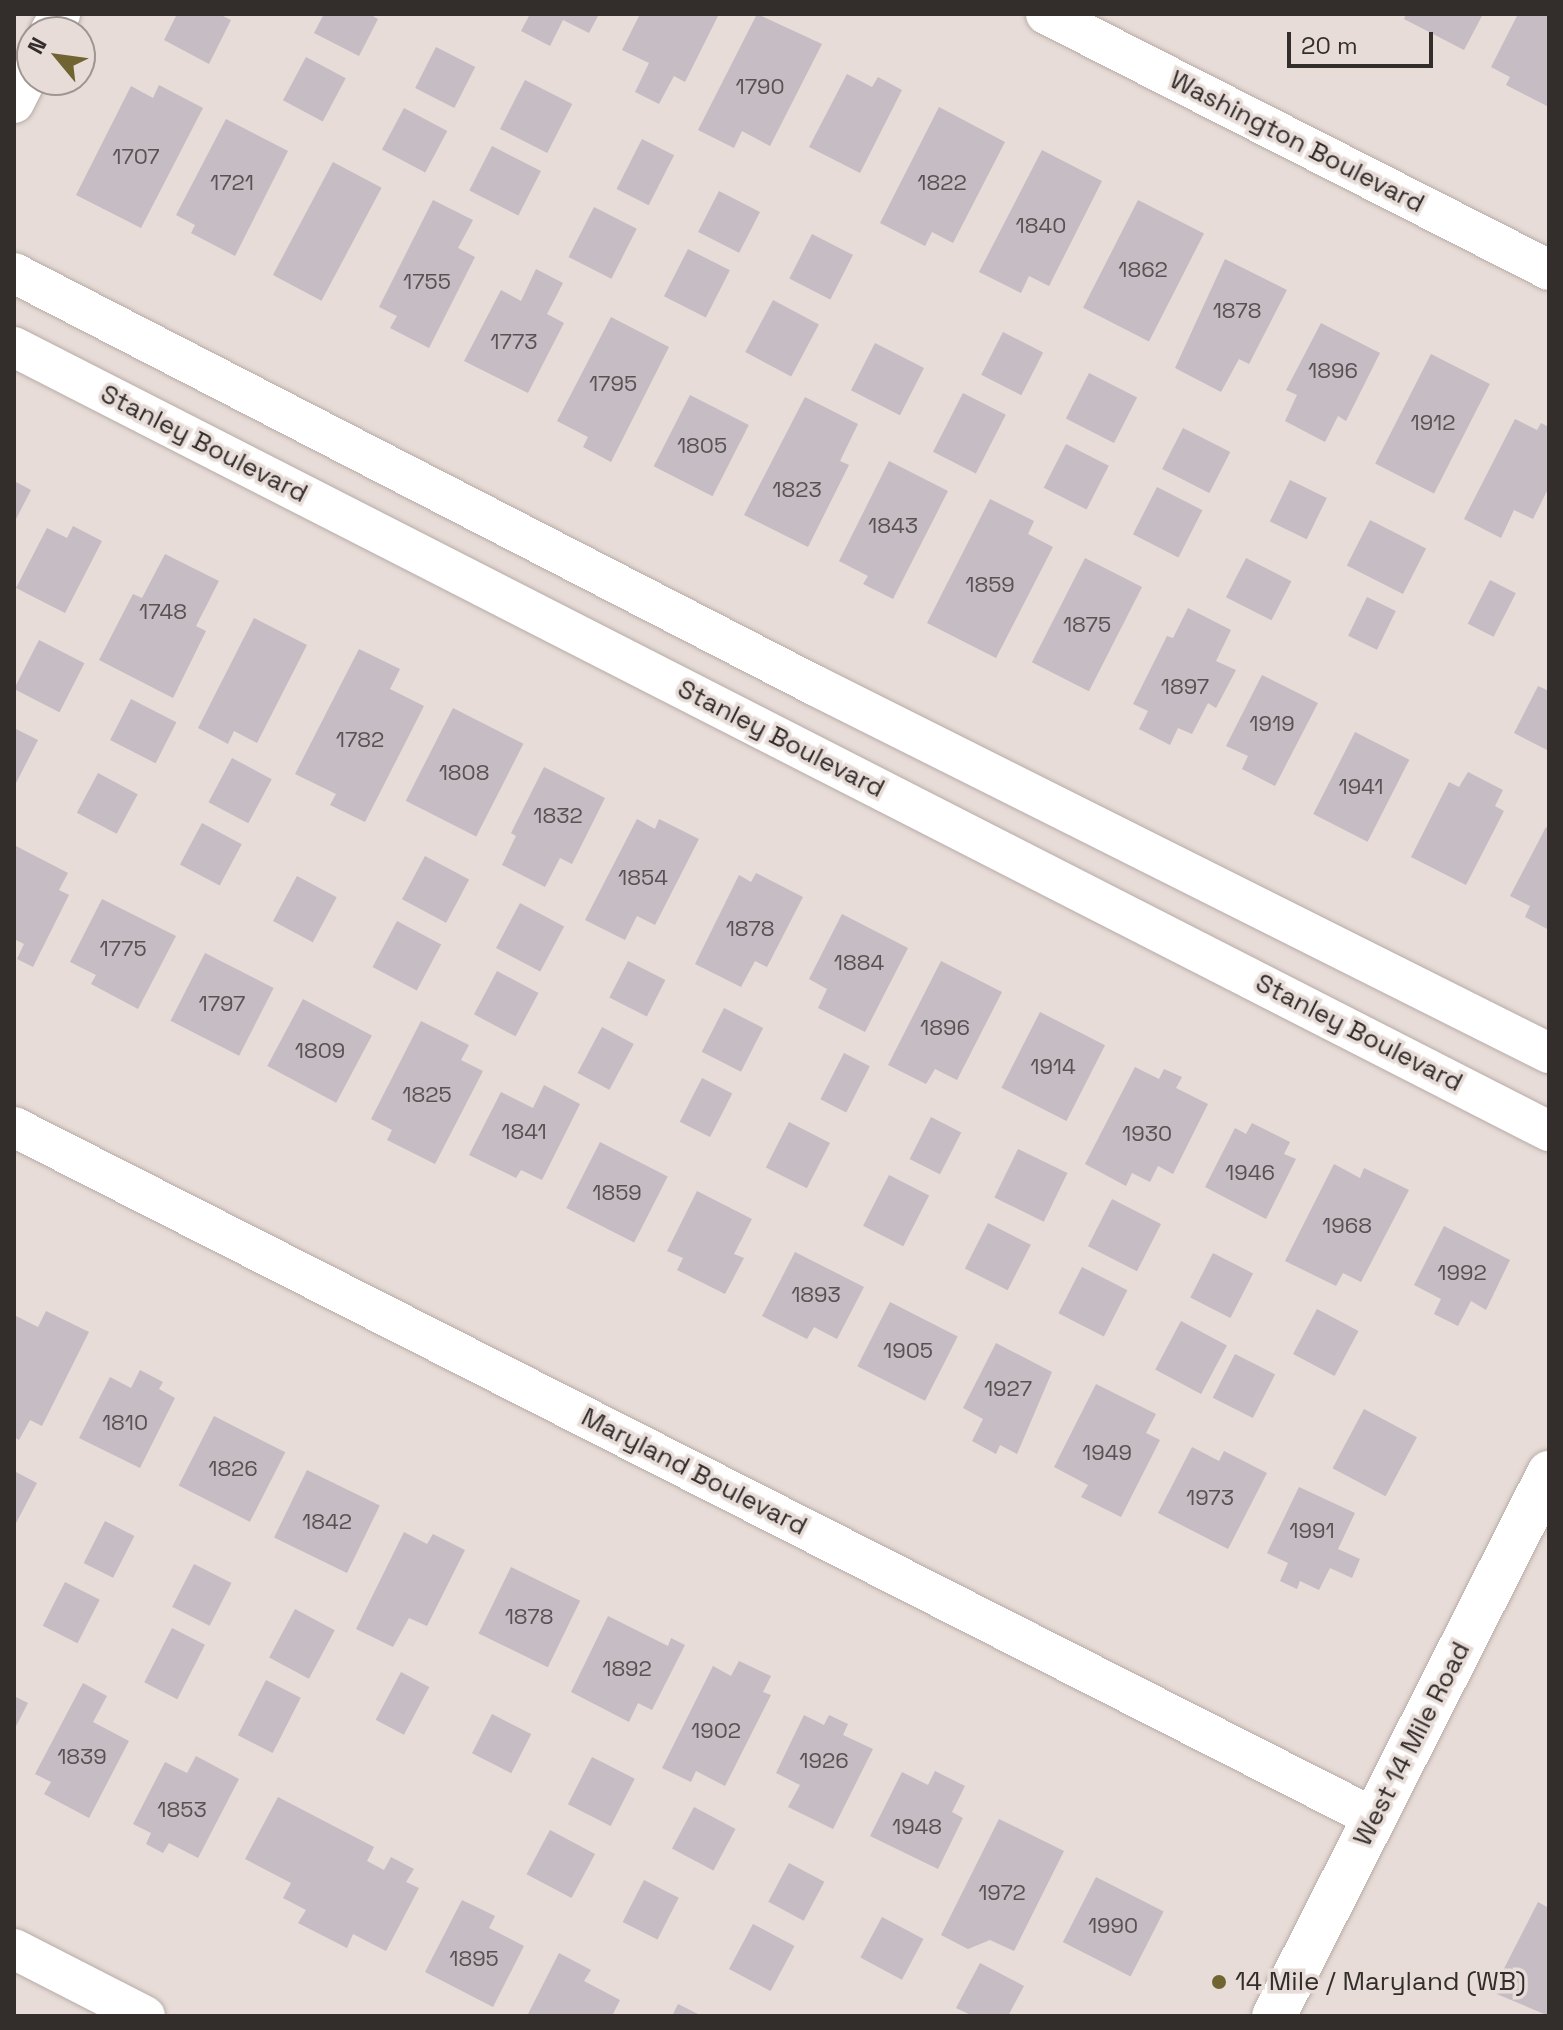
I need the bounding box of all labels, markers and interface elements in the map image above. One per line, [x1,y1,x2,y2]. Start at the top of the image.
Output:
north arrow [16,16,96,96]
scale bar [1291,16,1437,66]
text: 20 m [1301,30,1358,61]
text: N [21,32,53,59]
street label: Washington Boulevard [1165,64,1429,220]
house number: 1790 [735,74,785,100]
house number: 1707 [112,144,160,170]
house number: 1721 [210,170,254,196]
house number: 1822 [917,170,967,196]
house number: 1840 [1016,213,1066,239]
house number: 1862 [1118,257,1168,283]
house number: 1755 [403,269,451,295]
house number: 1878 [1213,298,1261,324]
house number: 1773 [490,329,538,355]
house number: 1896 [1308,358,1358,384]
house number: 1795 [589,371,637,397]
street label: Stanley Boulevard [95,378,313,510]
house number: 1912 [1410,410,1456,436]
house number: 1805 [677,433,727,459]
house number: 1823 [772,477,822,503]
house number: 1843 [868,513,918,539]
house number: 1859 [965,572,1015,598]
house number: 1748 [139,599,187,625]
house number: 1875 [1063,612,1111,638]
street label: Stanley Boulevard [672,673,890,805]
house number: 1897 [1161,674,1209,700]
house number: 1919 [1249,711,1295,737]
house number: 1782 [336,727,384,753]
house number: 1808 [439,760,489,786]
house number: 1941 [1338,774,1384,800]
house number: 1832 [533,803,583,829]
house number: 1854 [618,865,668,891]
house number: 1878 [726,916,774,942]
house number: 1775 [99,936,147,962]
house number: 1884 [834,950,884,976]
street label: Stanley Boulevard [1250,967,1468,1099]
house number: 1797 [198,991,246,1017]
house number: 1896 [920,1015,970,1041]
house number: 1809 [295,1038,345,1064]
house number: 1914 [1030,1054,1076,1080]
house number: 1825 [402,1082,452,1108]
house number: 1841 [501,1119,547,1145]
house number: 1930 [1122,1121,1172,1147]
house number: 1946 [1225,1160,1275,1186]
house number: 1859 [592,1180,642,1206]
house number: 1968 [1322,1213,1372,1239]
house number: 1992 [1437,1260,1487,1286]
house number: 1893 [791,1282,841,1308]
house number: 1905 [883,1338,933,1364]
house number: 1927 [984,1376,1032,1402]
street label: Maryland Boulevard [576,1402,812,1542]
house number: 1810 [102,1410,148,1436]
house number: 1949 [1082,1440,1132,1466]
house number: 1826 [208,1456,258,1482]
house number: 1973 [1186,1485,1234,1511]
house number: 1842 [302,1509,352,1535]
house number: 1991 [1289,1518,1335,1544]
house number: 1878 [505,1604,553,1630]
street label: West 14 Mile Road [1347,1637,1477,1851]
house number: 1892 [602,1656,652,1682]
house number: 1902 [691,1718,741,1744]
house number: 1839 [57,1744,107,1770]
house number: 1926 [799,1748,849,1774]
house number: 1853 [157,1797,207,1823]
house number: 1948 [892,1814,942,1840]
house number: 1972 [978,1880,1026,1906]
house number: 1990 [1088,1913,1138,1939]
house number: 1895 [449,1946,499,1972]
place label: 14 Mile / Maryland (WB) [1235,1966,1526,1998]
marker: 14 Mile / Maryland (WB) [1210,1973,1228,1991]

